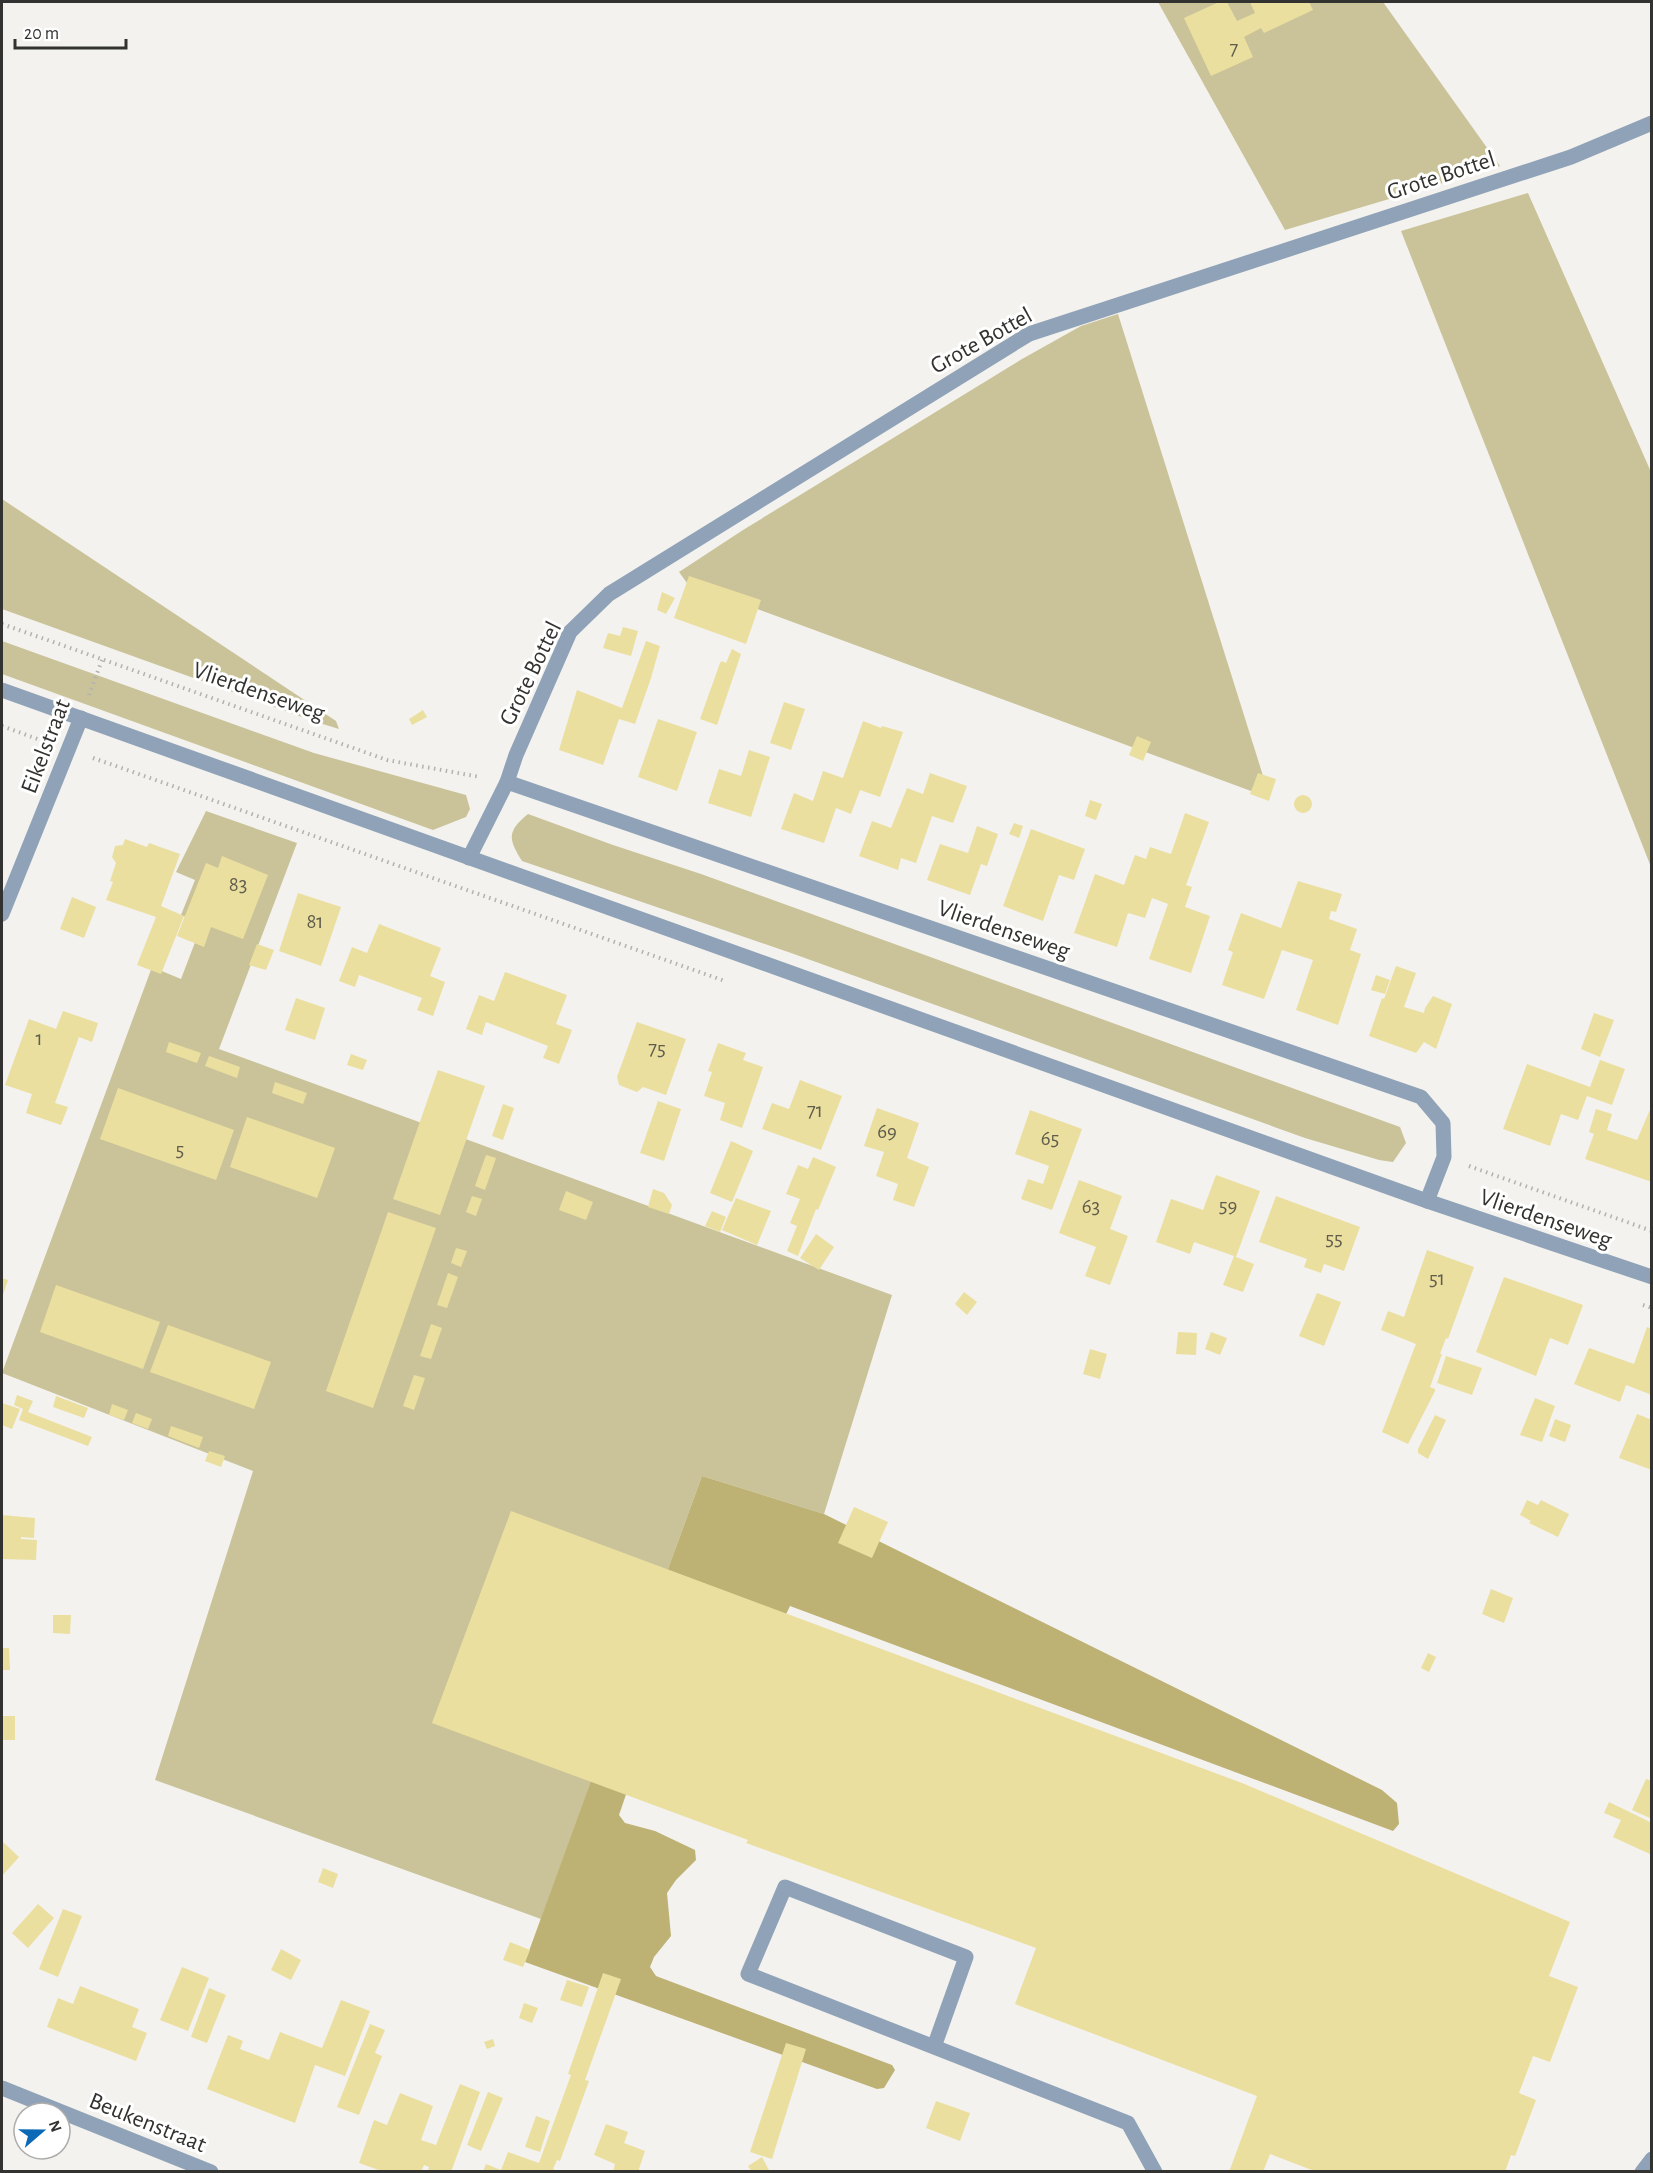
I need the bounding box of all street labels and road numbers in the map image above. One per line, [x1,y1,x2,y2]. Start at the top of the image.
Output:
street label: Grote Bottel [1384,147,1498,205]
street label: Grote Bottel [927,303,1036,379]
street label: Grote Bottel [496,618,566,729]
street label: Vlierdenseweg [190,658,328,726]
street label: Eikelstraat [17,696,75,797]
street label: Vlierdenseweg [935,896,1073,964]
street label: Vlierdenseweg [1477,1185,1615,1253]
street label: Beukenstraat [86,2089,210,2157]

